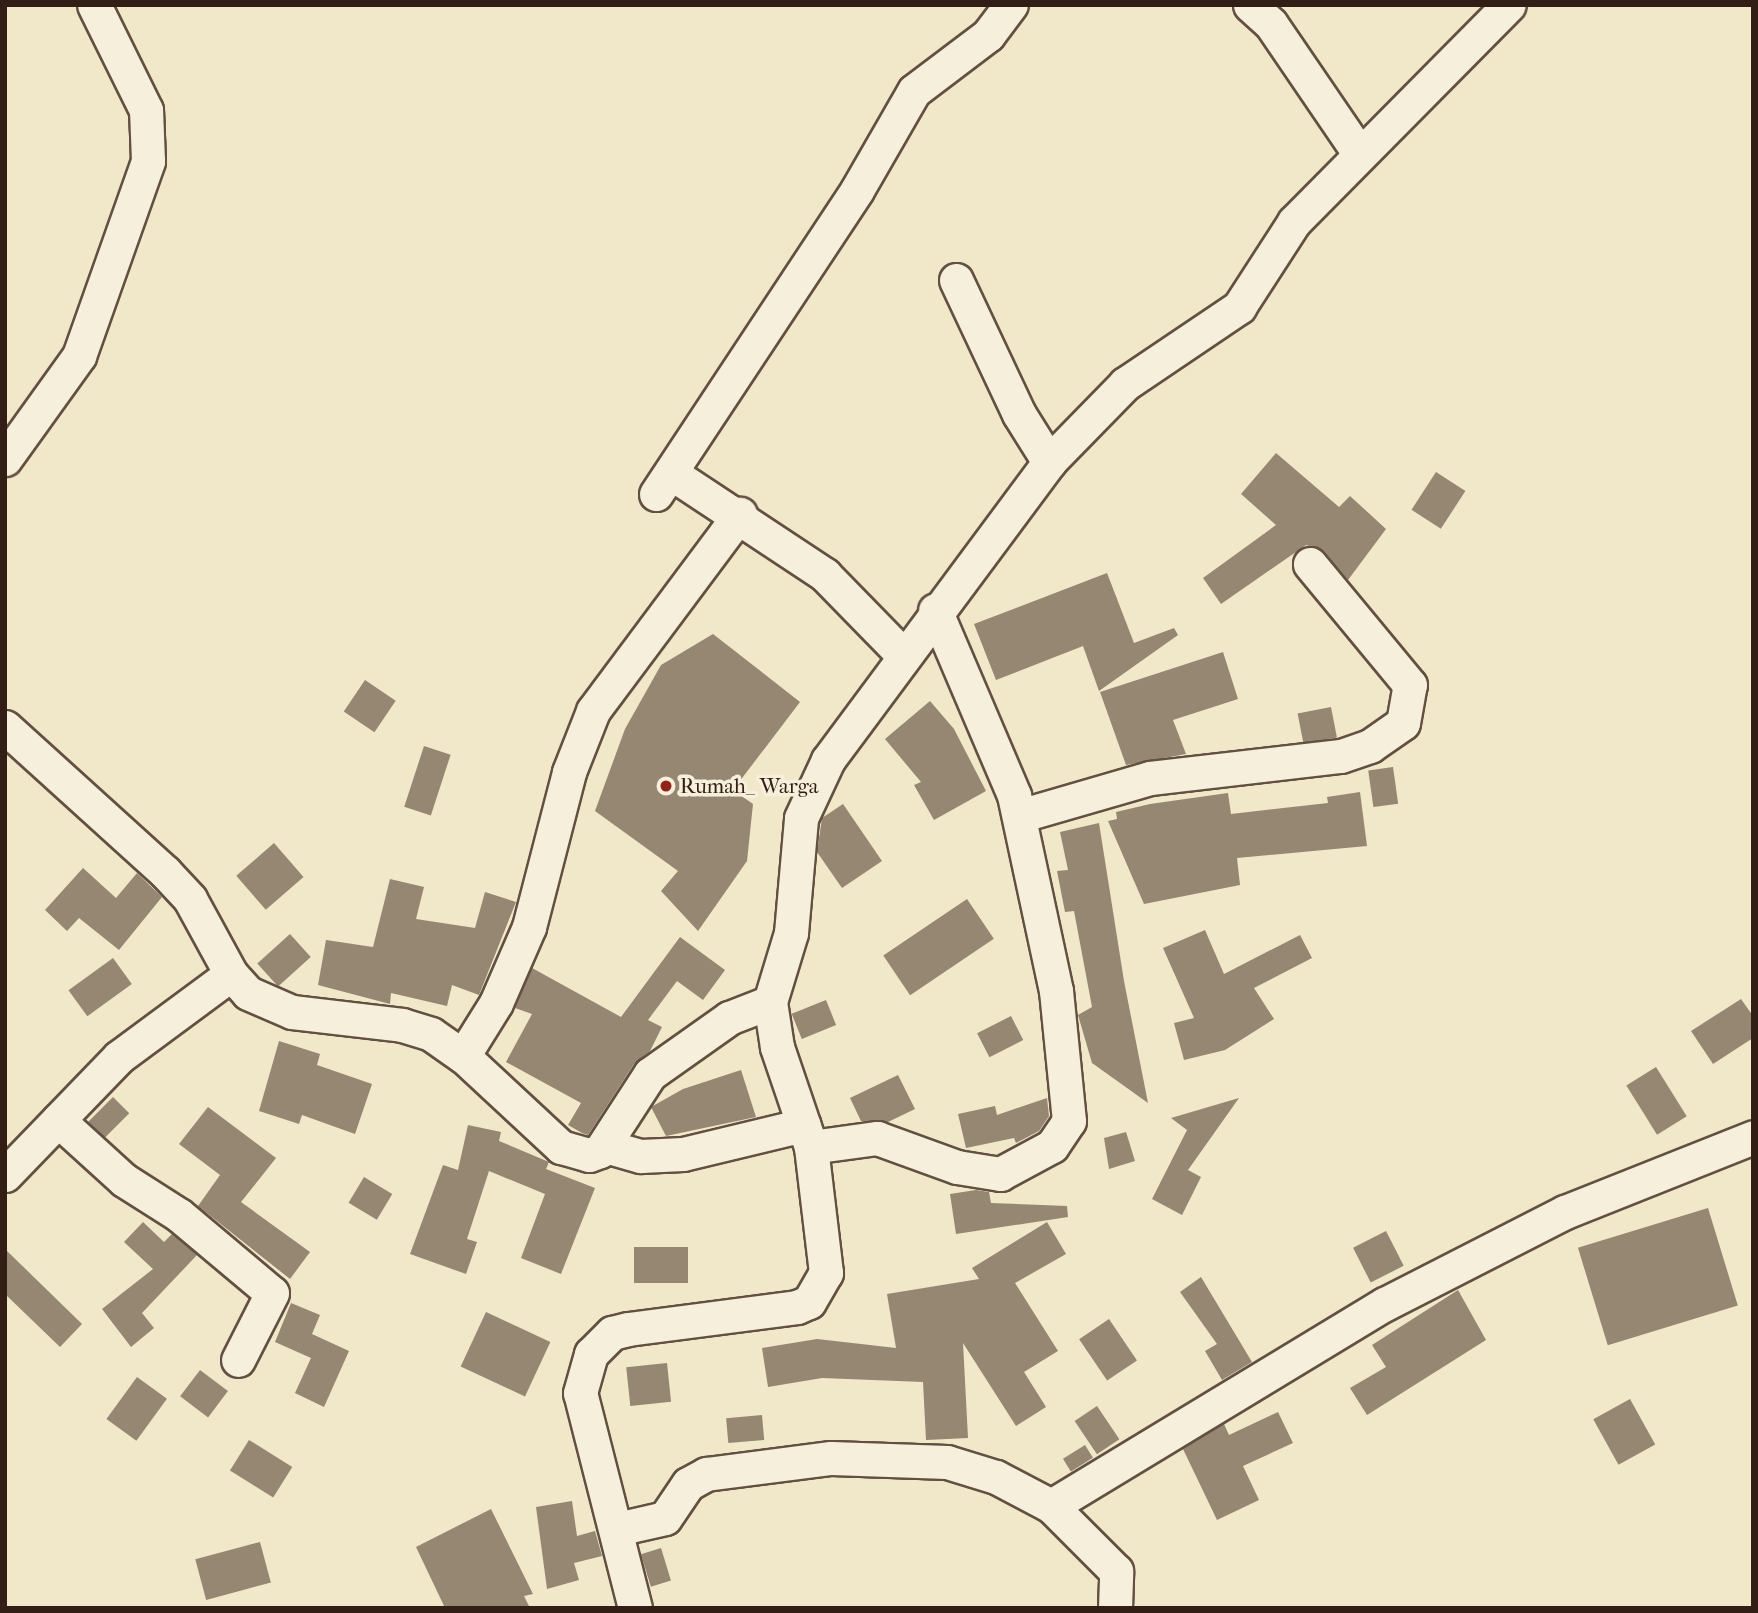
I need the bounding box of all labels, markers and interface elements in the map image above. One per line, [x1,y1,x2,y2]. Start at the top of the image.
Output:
place label: Rumah_ Warga [680,773,818,799]
marker: Rumah_ Warga [658,778,674,794]

